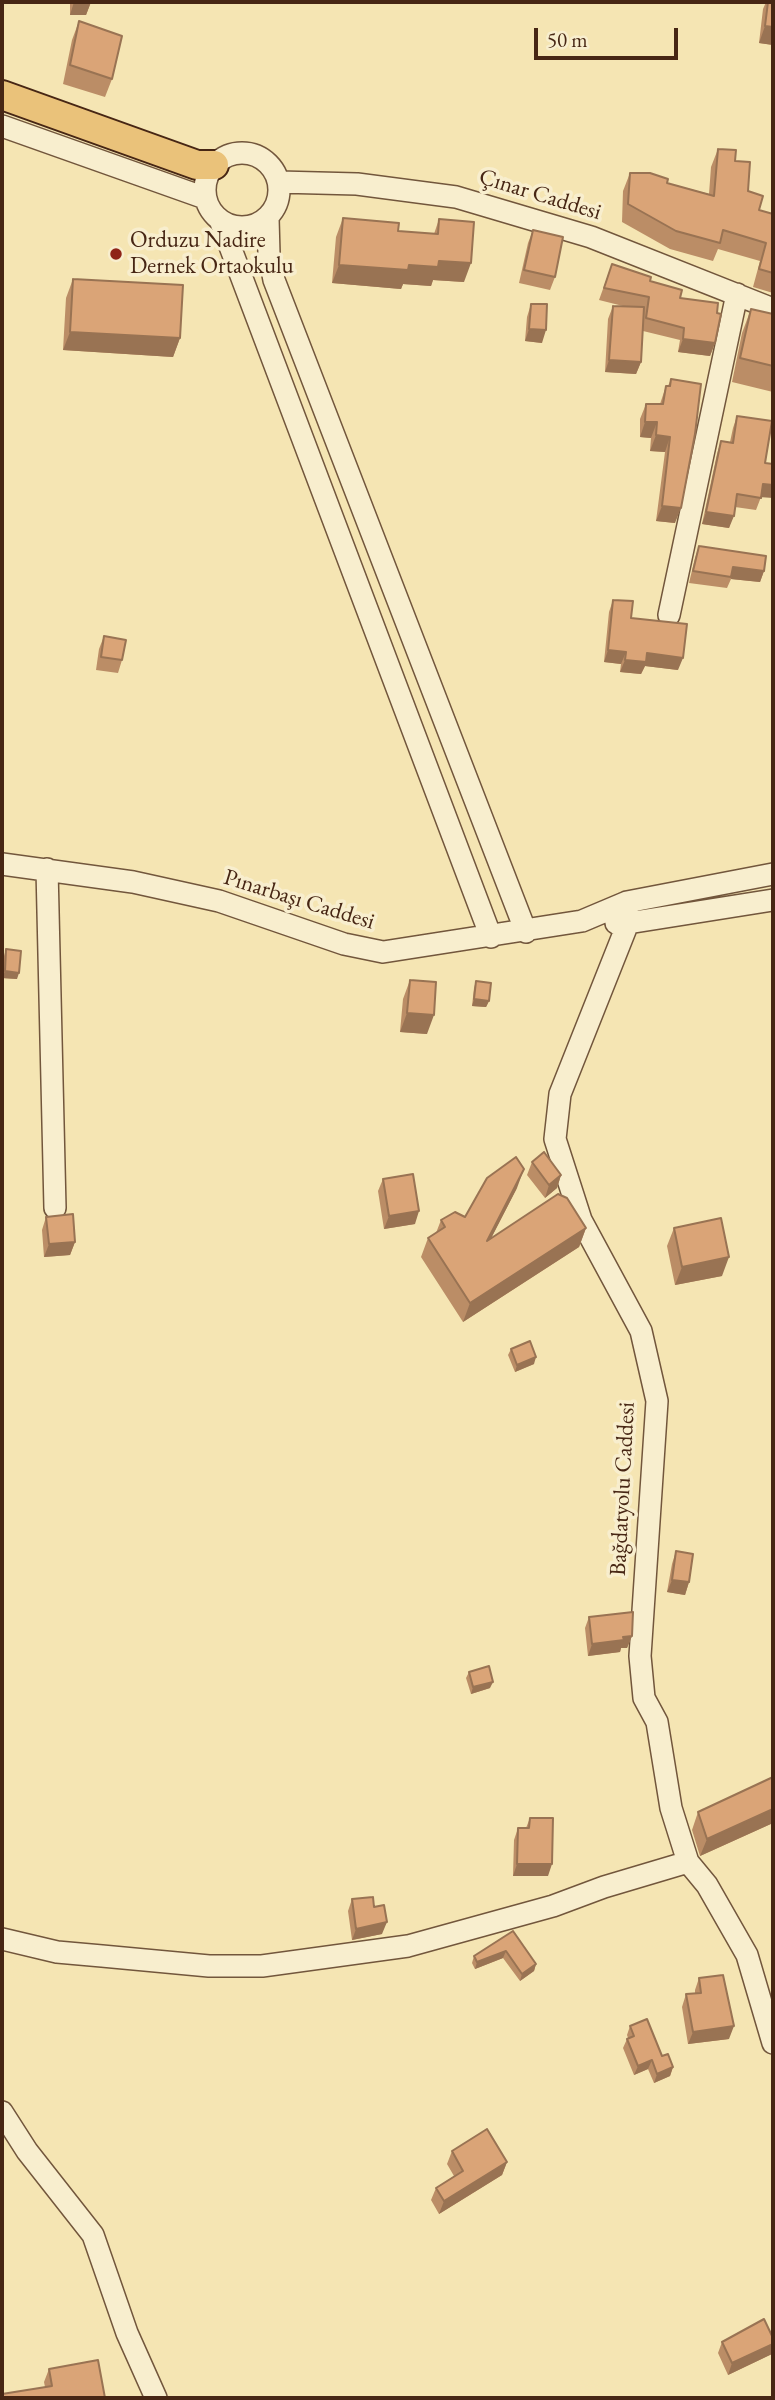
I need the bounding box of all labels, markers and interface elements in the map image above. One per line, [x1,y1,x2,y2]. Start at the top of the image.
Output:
scale bar [537,14,680,58]
text: 50 m [547,26,588,53]
street label: Çınar Caddesi [476,163,604,227]
place label: Orduzu Nadire Dernek Ortaokulu [130,227,294,281]
marker: Orduzu Nadire Dernek Ortaokulu [108,246,124,262]
street label: Pınarbaşı Caddesi [220,864,378,936]
street label: Bağdatyolu Caddesi [605,1401,641,1577]

